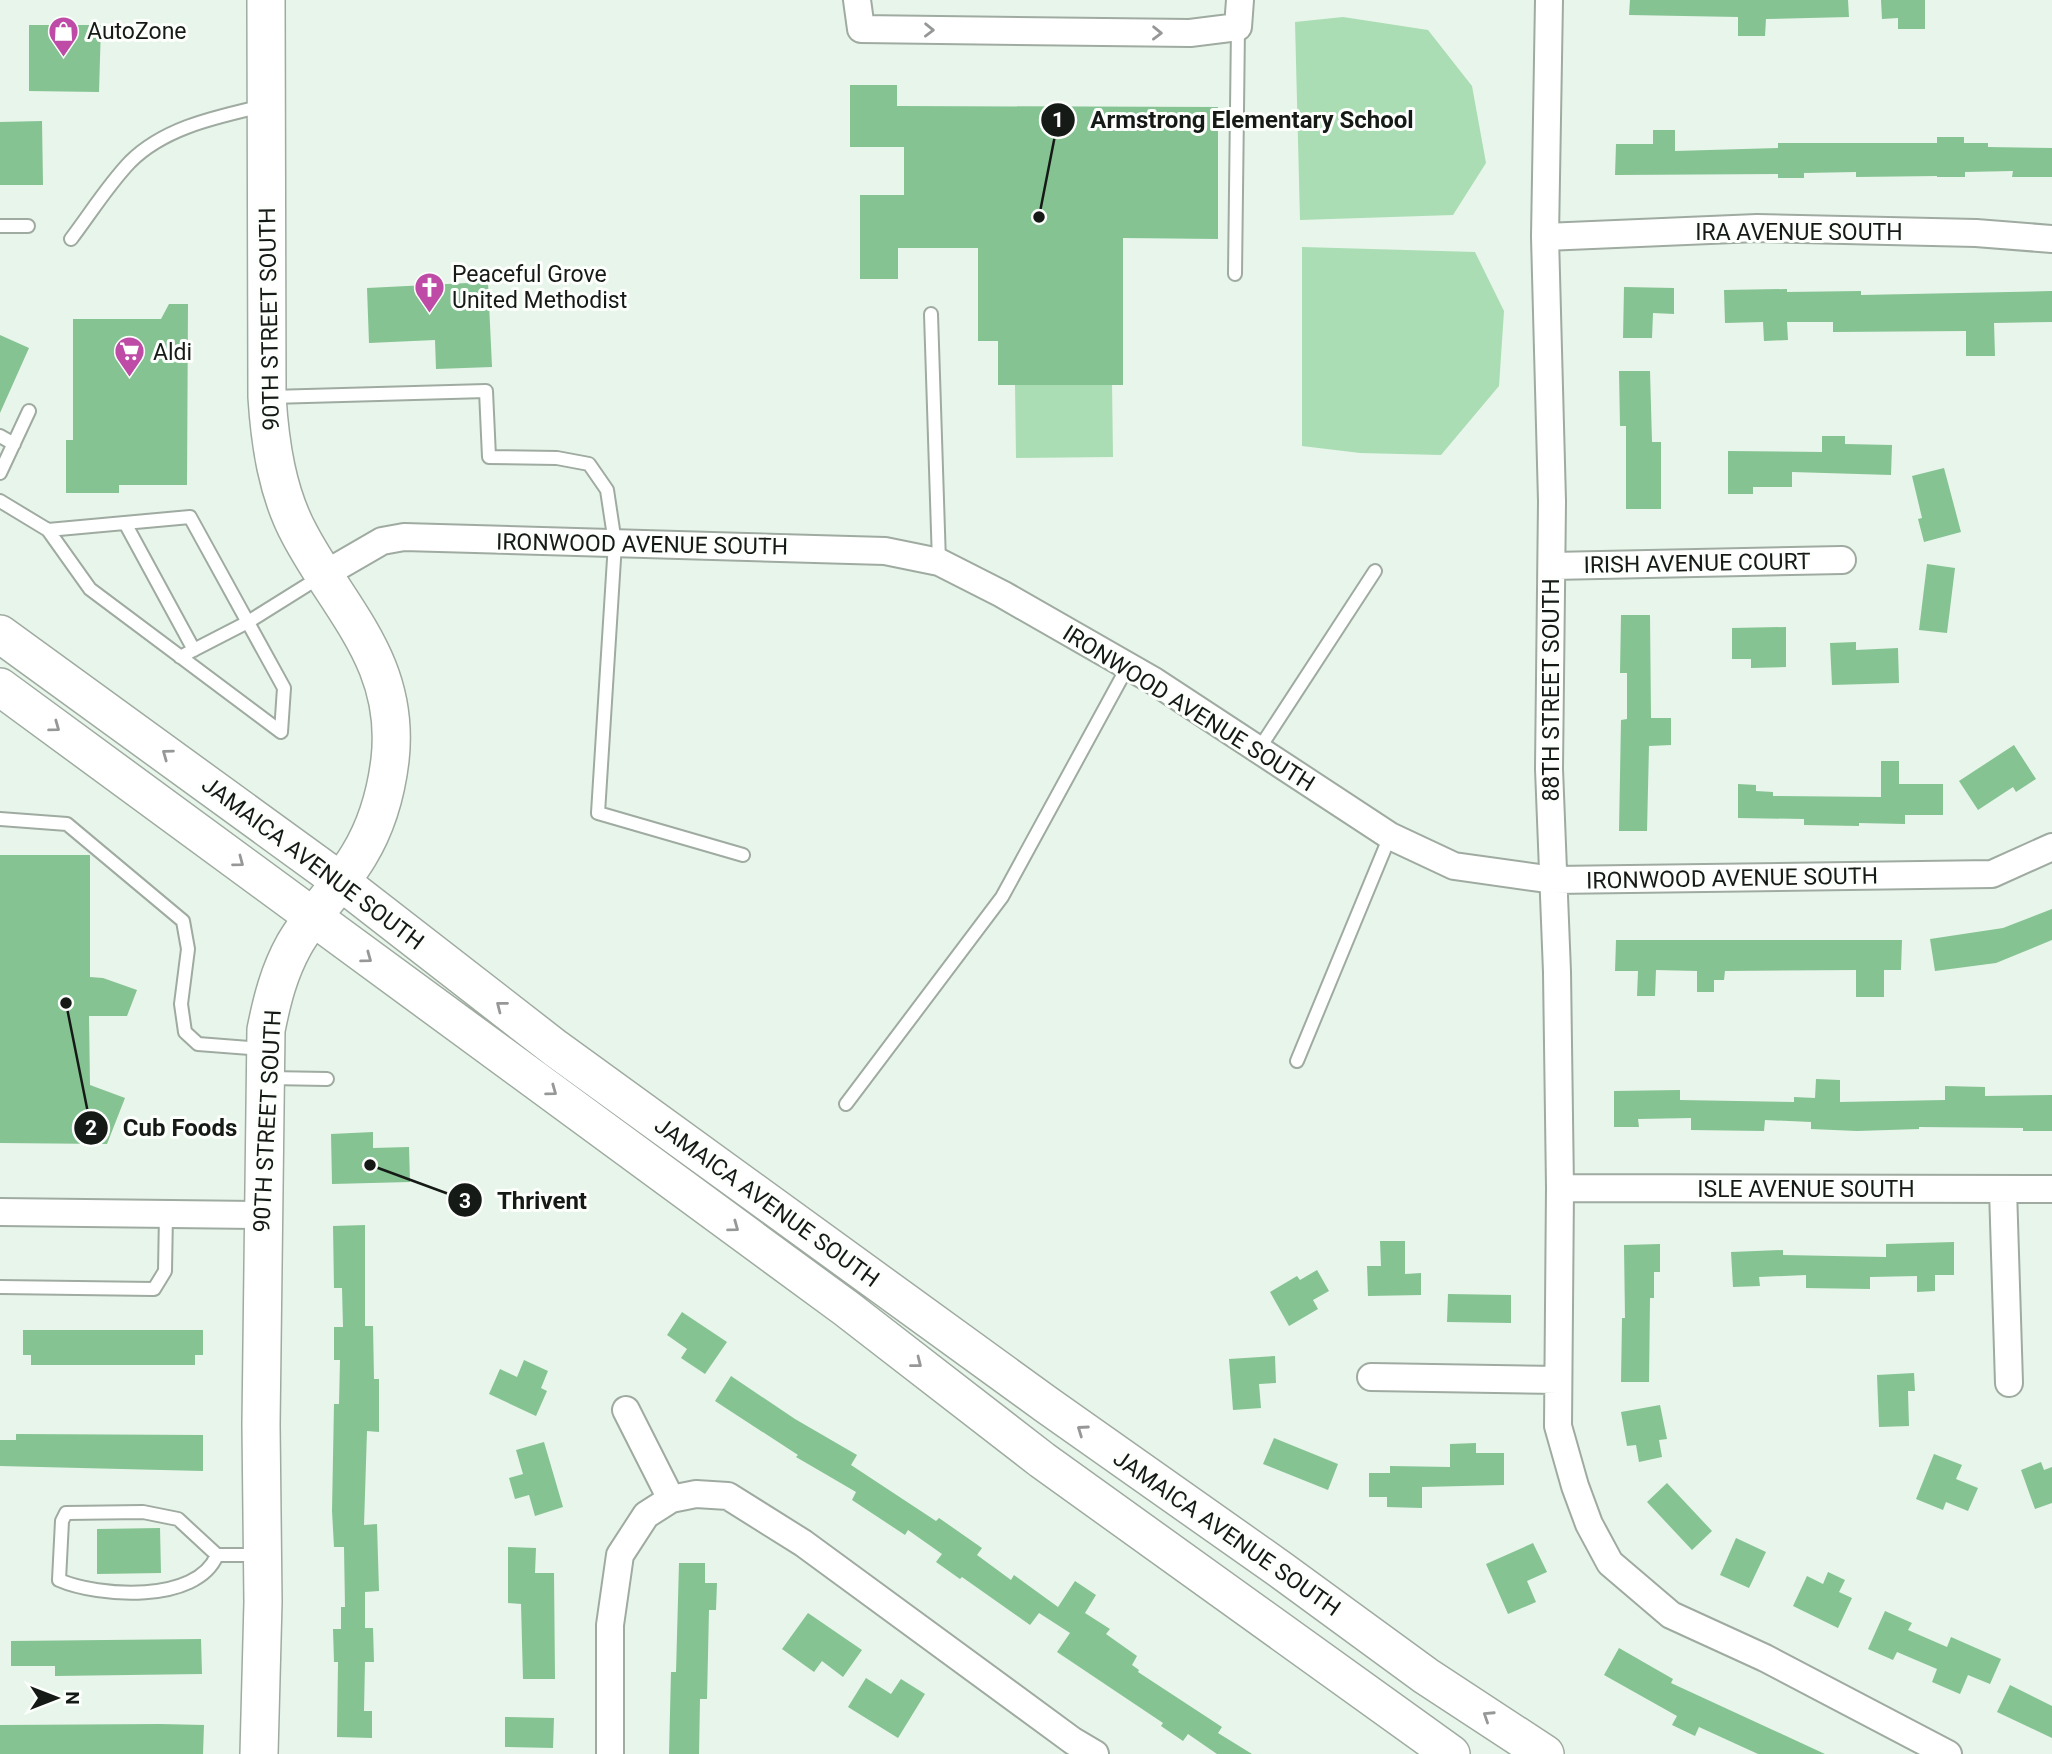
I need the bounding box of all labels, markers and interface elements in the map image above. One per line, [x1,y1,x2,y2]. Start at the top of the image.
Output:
shop icon: AutoZone [47,14,81,58]
place label: AutoZone [87,18,187,45]
one-way arrow [925,22,935,38]
one-way arrow [1152,25,1163,40]
callout: Armstrong Elementary School [1041,97,1427,142]
text: Armstrong Elementary School [1090,106,1414,134]
text: 1 [1052,108,1064,132]
street label: 90TH STREET SOUTH [254,207,285,431]
street label: IRA AVENUE SOUTH [1695,219,1903,246]
place label: Peaceful Grove United Methodist [452,261,627,314]
church icon: Peaceful Grove United Methodist [412,270,446,314]
supermarket icon: Aldi [113,335,147,379]
place label: Aldi [153,339,192,366]
street label: IRONWOOD AVENUE SOUTH [496,528,788,561]
street label: IRISH AVENUE COURT [1583,548,1811,579]
street label: 88TH STREET SOUTH [1538,578,1565,802]
street label: IRONWOOD AVENUE SOUTH [1058,620,1320,797]
one-way arrow [47,719,60,731]
one-way arrow [162,750,174,762]
street label: JAMAICA AVENUE SOUTH [196,771,429,956]
one-way arrow [231,853,243,866]
street label: IRONWOOD AVENUE SOUTH [1586,862,1878,895]
one-way arrow [359,950,372,962]
one-way arrow [497,1001,509,1014]
street label: 90TH STREET SOUTH [248,1009,287,1233]
one-way arrow [544,1083,556,1096]
callout: Cub Foods [73,1105,251,1150]
street label: JAMAICA AVENUE SOUTH [649,1112,884,1293]
text: Cub Foods [123,1114,237,1142]
text: 2 [85,1116,97,1140]
street label: ISLE AVENUE SOUTH [1697,1176,1915,1203]
callout: Thrivent [448,1178,601,1223]
text: Thrivent [497,1187,587,1215]
text: 3 [459,1189,471,1213]
one-way arrow [727,1218,739,1231]
one-way arrow [909,1355,921,1368]
one-way arrow [1077,1426,1090,1438]
street label: JAMAICA AVENUE SOUTH [1108,1445,1345,1622]
north arrow [21,1663,91,1733]
text: N [61,1691,84,1705]
one-way arrow [1483,1712,1496,1725]

